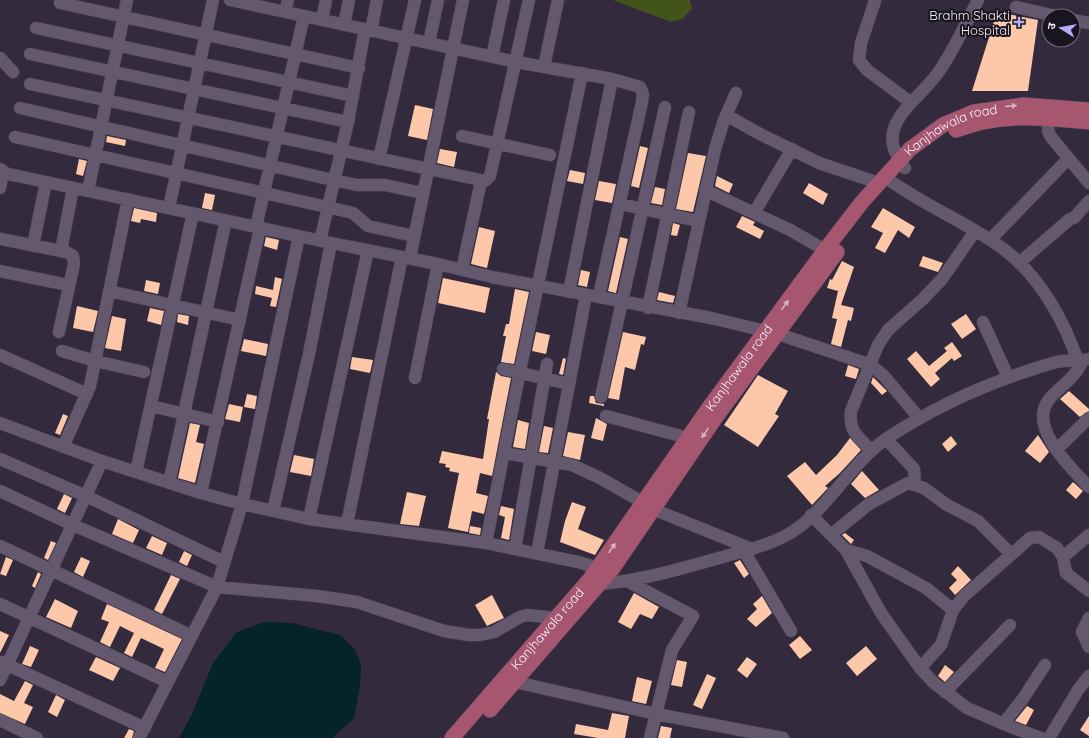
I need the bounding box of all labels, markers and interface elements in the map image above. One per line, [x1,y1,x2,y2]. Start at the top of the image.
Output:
place label: Brahm Shakti Hospital [929,7,1010,38]
north arrow [1041,8,1081,48]
marker: Brahm Shakti Hospital [1013,16,1025,28]
text: उ [1044,21,1059,31]
street label: Kanjhawala road [900,101,998,159]
one-way arrow [1005,103,1017,110]
one-way arrow [781,299,789,310]
street label: Kanjhawala road [701,321,776,414]
one-way arrow [701,428,709,439]
one-way arrow [608,542,616,553]
street label: Kanjhawala road [507,584,587,673]

